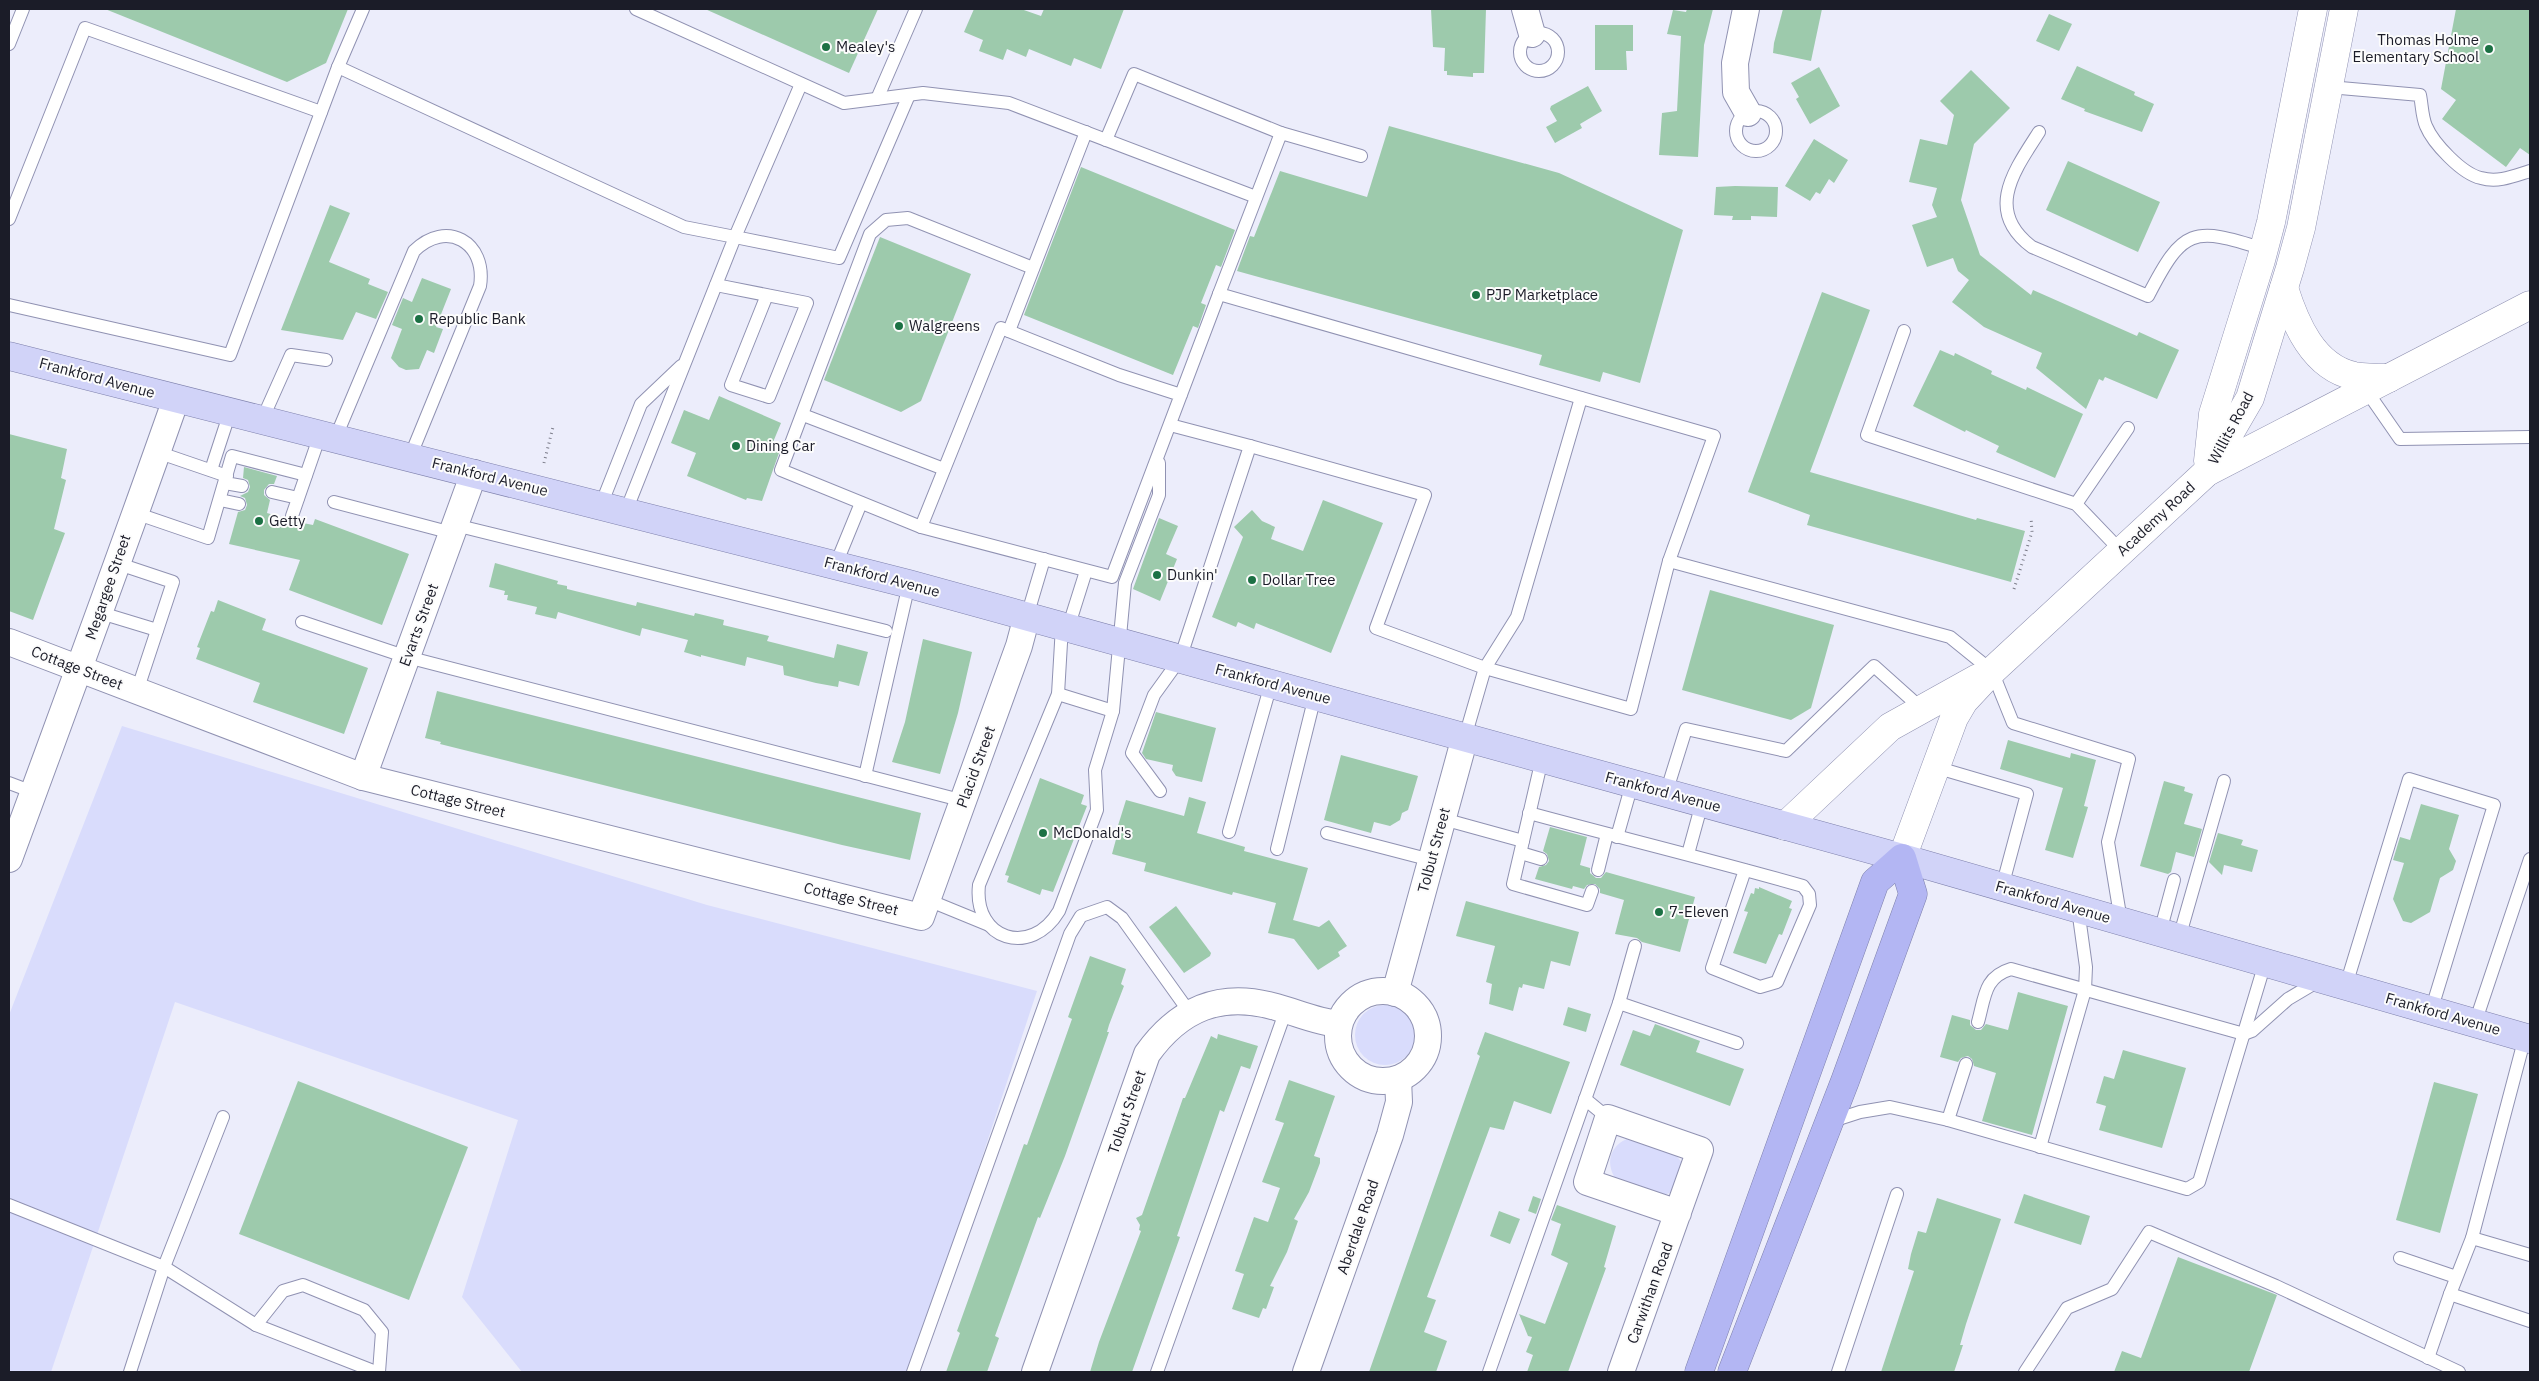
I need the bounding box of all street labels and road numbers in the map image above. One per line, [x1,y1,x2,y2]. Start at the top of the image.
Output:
street label: Frankford Avenue [37,353,157,402]
street label: Willits Road [2203,388,2258,467]
street label: Frankford Avenue [430,453,550,500]
street label: Academy Road [2112,477,2199,560]
street label: Megargee Street [81,532,134,642]
street label: Frankford Avenue [822,552,942,601]
street label: Evarts Street [395,581,442,669]
street label: Cottage Street [29,641,126,694]
street label: Frankford Avenue [1213,659,1333,708]
street label: Placid Street [952,723,999,810]
street label: Frankford Avenue [1603,767,1723,816]
street label: Cottage Street [409,780,507,821]
street label: Tolbut Street [1413,805,1454,894]
street label: Frankford Avenue [1993,876,2113,927]
street label: Cottage Street [802,878,900,919]
street label: Frankford Avenue [2383,988,2503,1039]
street label: Tolbut Street [1103,1067,1150,1156]
street label: Aberdale Road [1332,1177,1383,1277]
street label: Carwithan Road [1622,1240,1677,1346]

